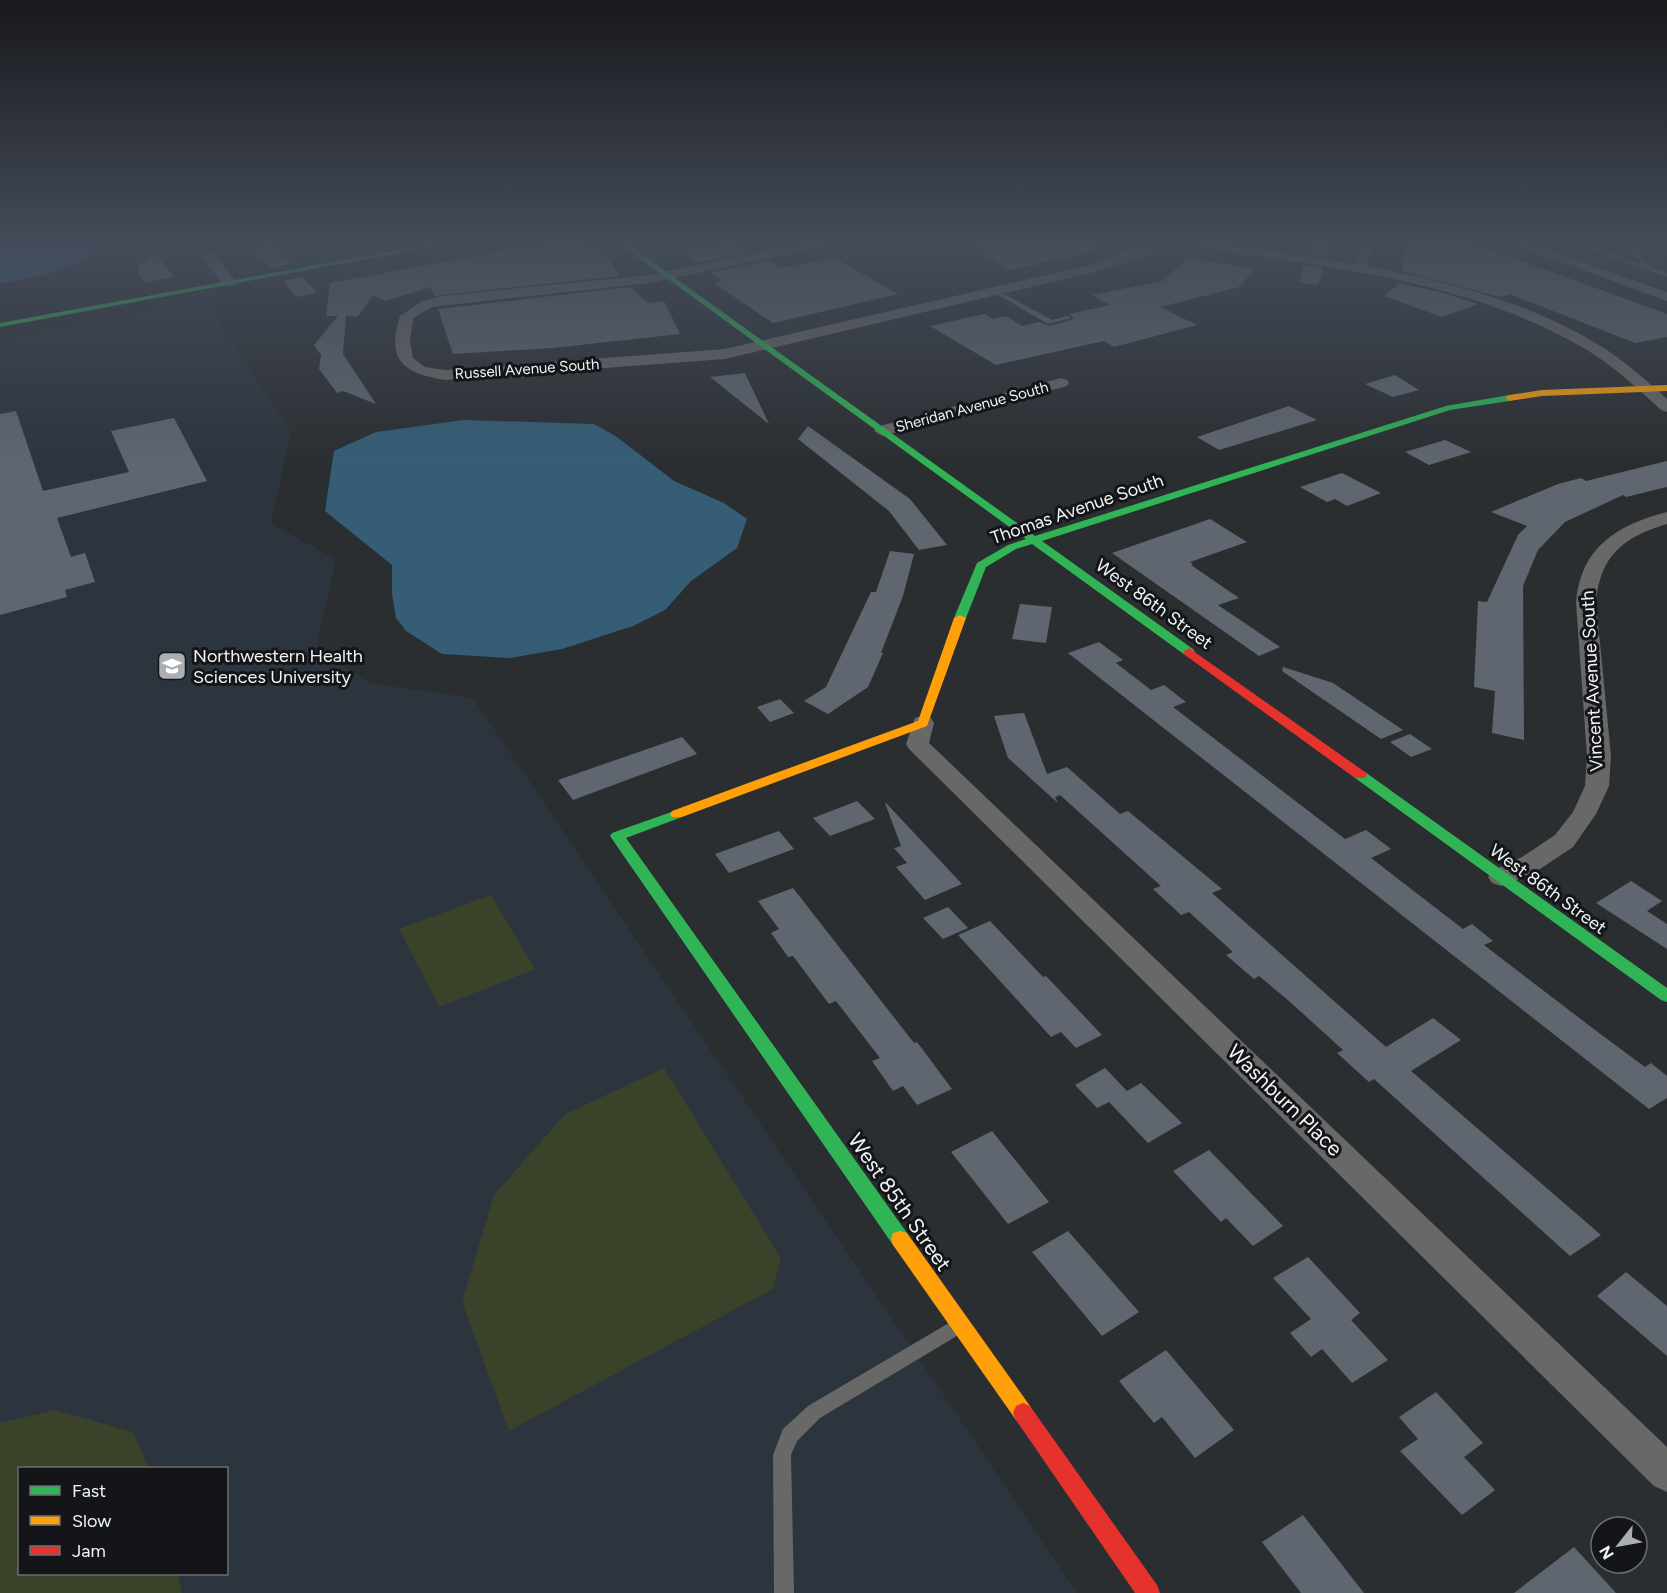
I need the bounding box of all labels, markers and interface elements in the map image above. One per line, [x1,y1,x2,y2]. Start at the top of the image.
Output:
street label: Russell Avenue South [454,355,600,383]
street label: Sheridan Avenue South [894,378,1050,436]
street label: Thomas Avenue South [988,469,1166,549]
street label: West 86th Street [1091,554,1217,654]
street label: Vincent Avenue South [1576,590,1608,772]
place label: Northwestern Health Sciences University [193,645,363,688]
school or university icon: Northwestern Health Sciences University [156,650,188,682]
street label: West 86th Street [1485,839,1611,939]
street label: Washburn Place [1222,1039,1348,1161]
street label: West 85th Street [843,1128,957,1276]
legend [18,1467,228,1575]
text: Fast [72,1480,106,1502]
text: Slow [72,1510,111,1532]
north arrow [1589,1515,1649,1575]
text: Jam [72,1540,106,1562]
text: N [1595,1542,1618,1563]

